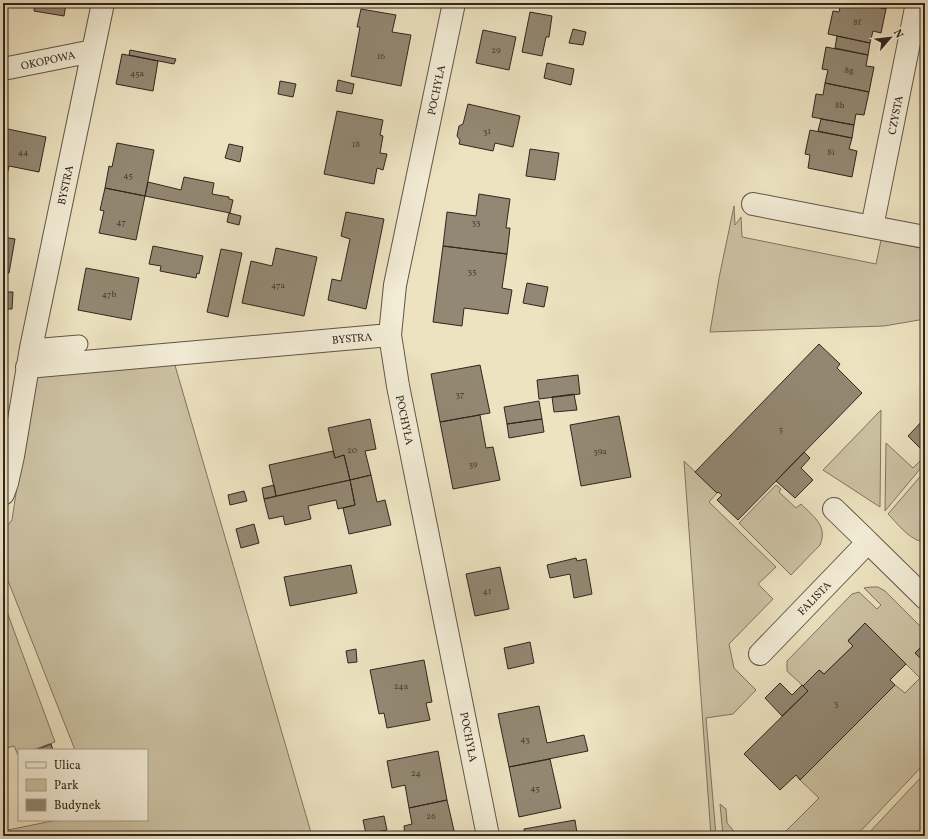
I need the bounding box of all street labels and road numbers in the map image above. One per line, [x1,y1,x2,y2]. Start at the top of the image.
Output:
street label: OKOPOWA [20,48,77,75]
street label: POCHYŁA [425,64,450,117]
street label: CZYSTA [885,94,908,136]
street label: BYSTRA [55,164,78,207]
street label: BYSTRA [331,330,373,349]
street label: POCHYŁA [391,394,416,447]
street label: FALISTA [795,578,835,619]
street label: POCHYŁA [455,711,480,764]

